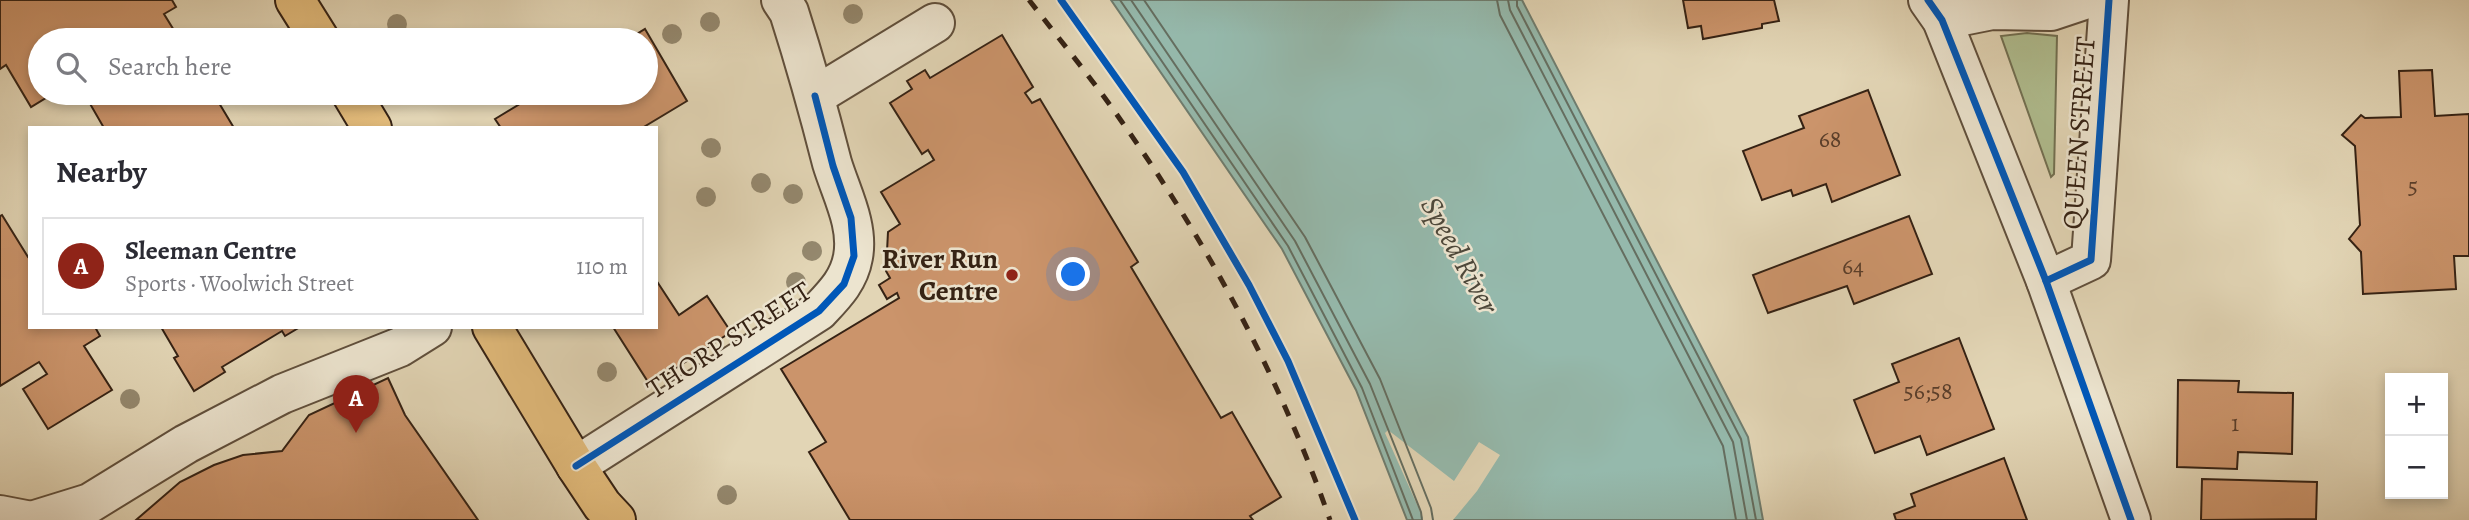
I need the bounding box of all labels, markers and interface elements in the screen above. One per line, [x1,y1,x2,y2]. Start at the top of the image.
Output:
search box [28,28,658,105]
street label: QUEEN STREET [2053,35,2105,231]
icon: search [52,48,90,86]
text: Search here [108,49,232,84]
house number: 68 [1819,123,1841,155]
text: Nearby [56,152,147,192]
house number: 5 [2408,170,2418,202]
water label: Speed River [1411,189,1509,322]
text: Sleeman Centre [125,233,297,268]
place label: River Run Centre [882,240,998,310]
house number: 64 [1842,250,1864,282]
text: A [74,251,88,282]
text: 110 m [576,251,628,282]
your location [1056,257,1090,291]
marker: River Run Centre [1004,267,1020,283]
text: Sports · Woolwich Street [125,268,354,299]
street label: THORP STREET [639,272,819,408]
map controls [2385,373,2448,499]
button: + [2385,373,2448,436]
pin: A [333,375,379,433]
house number: 56;58 [1903,375,1953,407]
house number: 1 [2231,407,2239,439]
button: − [2385,436,2448,499]

